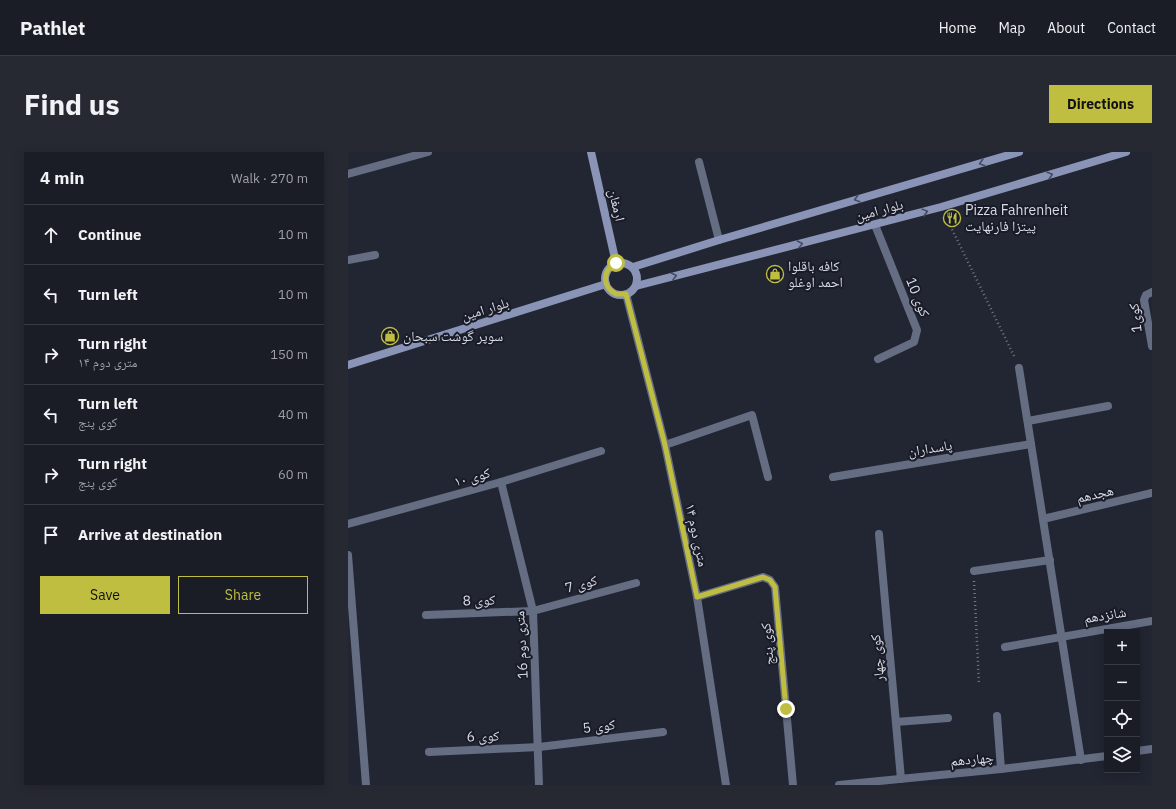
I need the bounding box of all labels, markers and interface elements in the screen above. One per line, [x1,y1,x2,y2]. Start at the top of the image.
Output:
text: Pathlet [20,16,85,40]
text: Home [939,19,976,37]
text: Map [998,19,1025,37]
text: About [1047,19,1085,37]
text: Contact [1107,19,1156,37]
button: Directions [1049,85,1152,123]
text: Find us [24,86,120,123]
one-way arrow [979,158,986,167]
text: 4 min [40,167,84,189]
text: Walk · 270 m [231,170,308,187]
one-way arrow [1046,171,1053,180]
street label: ارمغان [605,187,629,223]
one-way arrow [854,194,861,203]
street label: بلوار امین [853,195,905,225]
place label: Pizza Fahrenheit پیتزا فارنهایت [965,201,1068,235]
one-way arrow [922,208,929,216]
restaurant icon: Pizza Fahrenheit پیتزا فارنهایت [942,208,962,228]
icon: ahead [40,224,62,246]
text: Continue [78,225,142,244]
text: 10 m [278,226,308,243]
one-way arrow [796,240,803,249]
route start [607,254,625,272]
place label: کافه باقلوا احمد اوغلو [788,257,843,291]
shop icon: کافه باقلوا احمد اوغلو [765,264,785,284]
one-way arrow [670,273,677,281]
street label: کوی 10 [902,275,934,320]
icon: left [40,284,62,306]
text: Turn left [78,285,138,304]
text: 10 m [278,286,308,303]
street label: بلوار امین [459,293,511,325]
street label: کوی1 [1124,302,1146,334]
shop icon: سوپر گوشت سبحان [380,326,400,346]
place label: سوپر گوشت سبحان [403,327,503,345]
text: Turn right [78,334,147,353]
icon: right [40,344,62,366]
text: 150 m [270,346,308,363]
text: ۱۴ متری دوم [78,354,138,371]
text: Turn left [78,394,138,413]
icon: left [40,404,62,426]
text: 40 m [278,406,308,423]
text: کوی پنج [78,414,118,431]
street label: پاسداران [907,436,954,460]
text: Turn right [78,454,147,473]
street label: کوی ۱۰ [452,463,492,490]
icon: right [40,464,62,486]
text: 60 m [278,466,308,483]
text: کوی پنج [78,474,118,491]
street label: هجدهم [1075,481,1116,508]
street label: ۱۴ متری دوم [681,502,712,568]
icon: arrive [40,524,62,546]
text: Arrive at destination [78,525,222,544]
street label: کوی 7 [563,571,599,597]
button: Save [40,576,170,614]
button: Share [178,576,308,614]
street label: کوی 8 [462,590,496,610]
street label: شانزدهم [1083,603,1128,628]
street label: 16 متری دوم [510,610,533,680]
street label: کوی پنج [756,622,779,666]
map controls [1104,629,1140,773]
button: + [1104,629,1140,665]
street label: کوی چهار [866,633,888,683]
button: − [1104,665,1140,701]
route end [777,700,795,718]
button: locate [1104,701,1140,737]
street label: کوی 5 [582,715,617,737]
street label: کوی 6 [466,726,500,746]
button: layers [1104,737,1140,773]
street label: چهاردهم [950,748,995,771]

